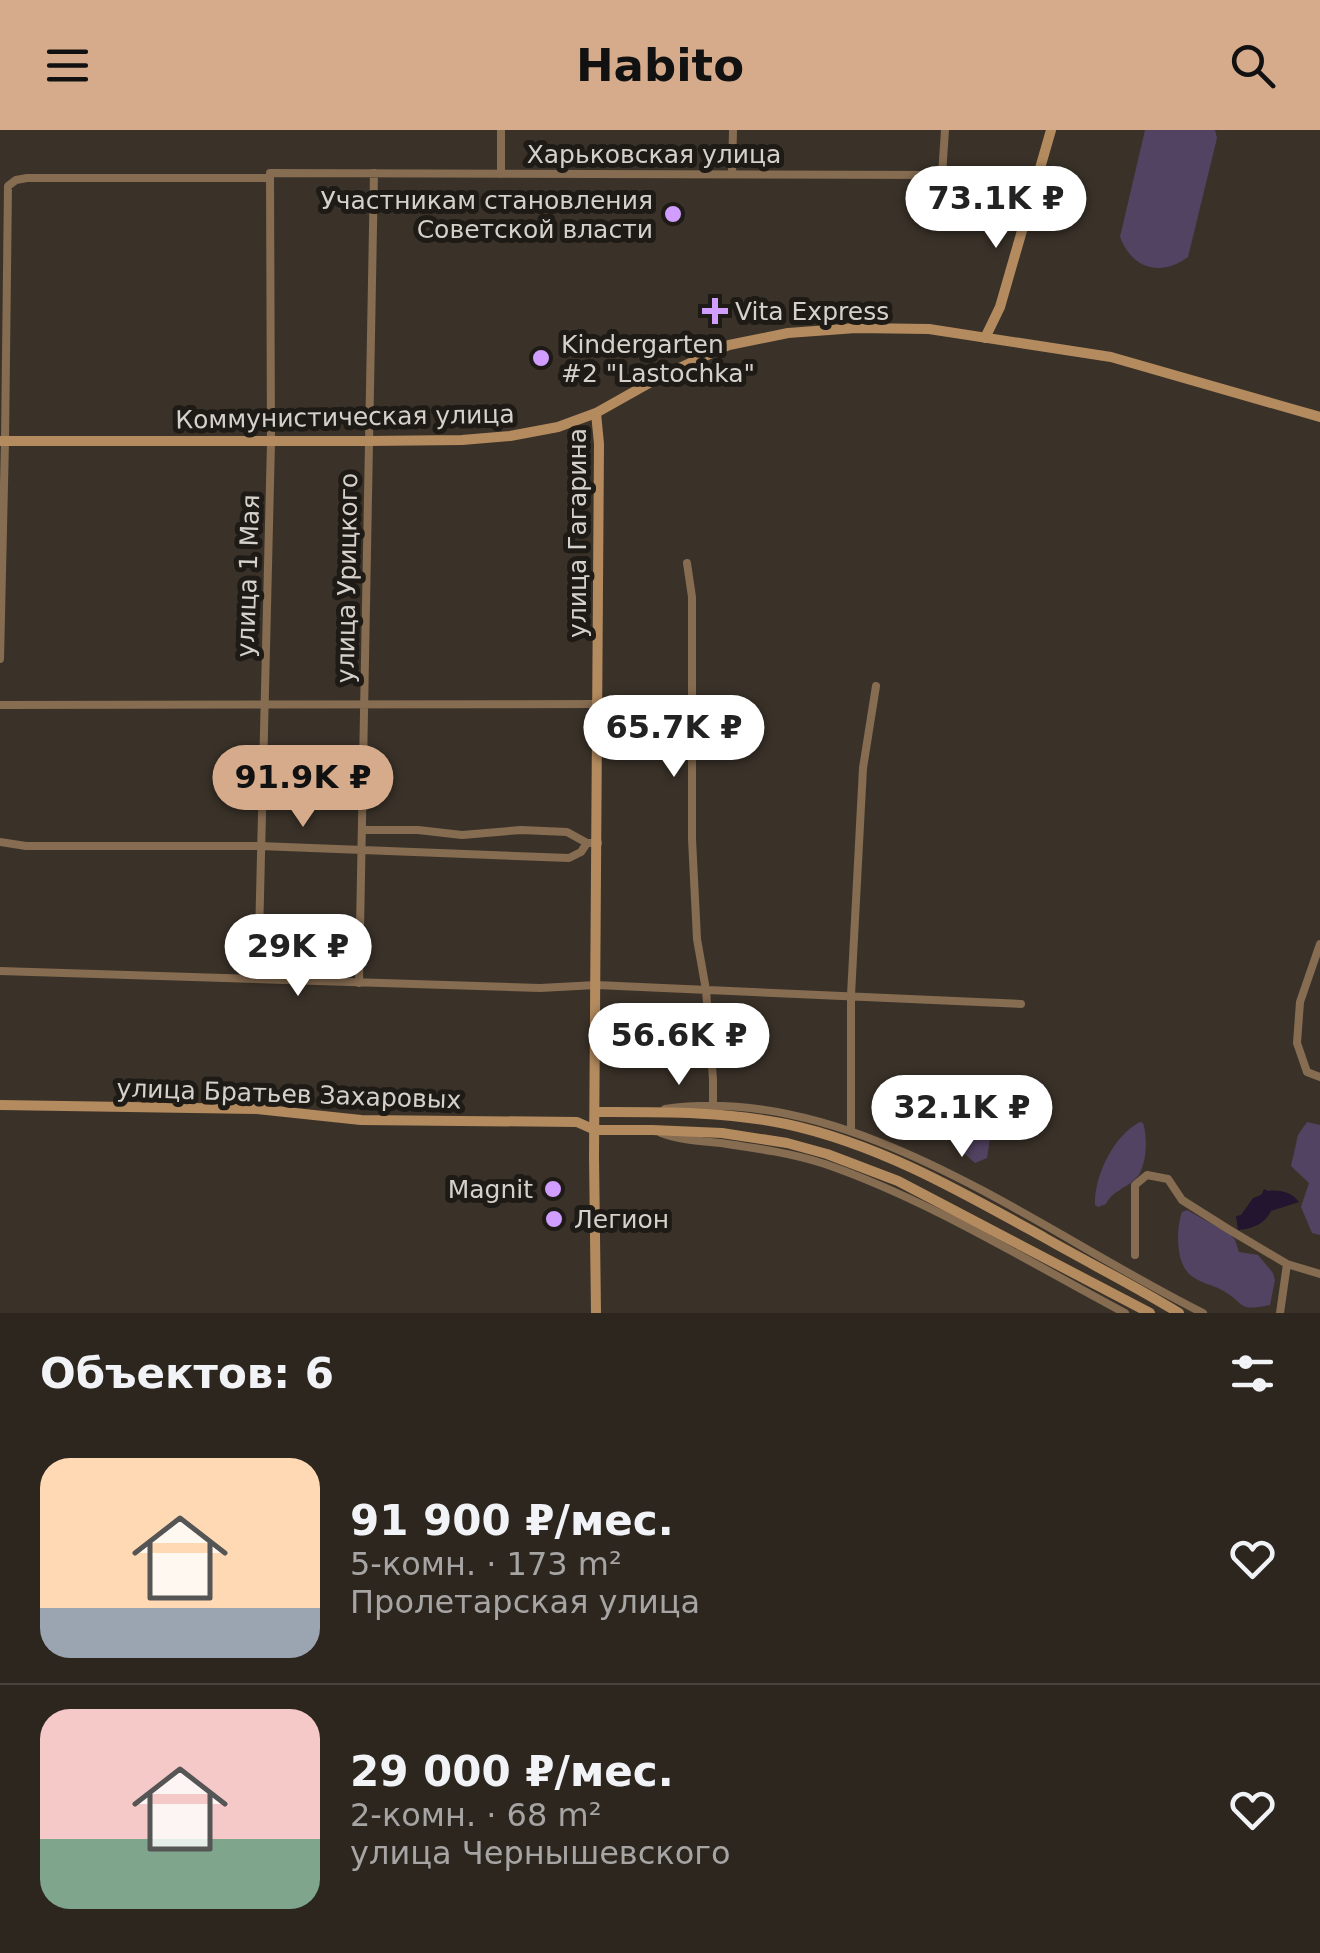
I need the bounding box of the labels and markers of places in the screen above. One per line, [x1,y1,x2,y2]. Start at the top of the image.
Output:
pin: 73.1K ₽ [904,166,1088,251]
place label: Участникам становления Советской власти [321,186,653,244]
marker: Участникам становления Советской власти [662,203,684,225]
place label: Vita Express [735,297,889,326]
marker: Vita Express [704,300,726,322]
place label: Kindergarten #2 "Lastochka" [561,330,755,388]
marker: Kindergarten #2 "Lastochka" [530,347,552,369]
pin: 65.7K ₽ [582,695,766,780]
pin: 91.9K ₽ [211,745,395,830]
pin: 29K ₽ [228,914,368,999]
pin: 56.6K ₽ [587,1003,771,1088]
pin: 32.1K ₽ [870,1075,1054,1160]
place label: Magnit [448,1175,533,1204]
marker: Magnit [542,1178,564,1200]
place label: Легион [574,1205,669,1234]
marker: Легион [543,1208,565,1230]

